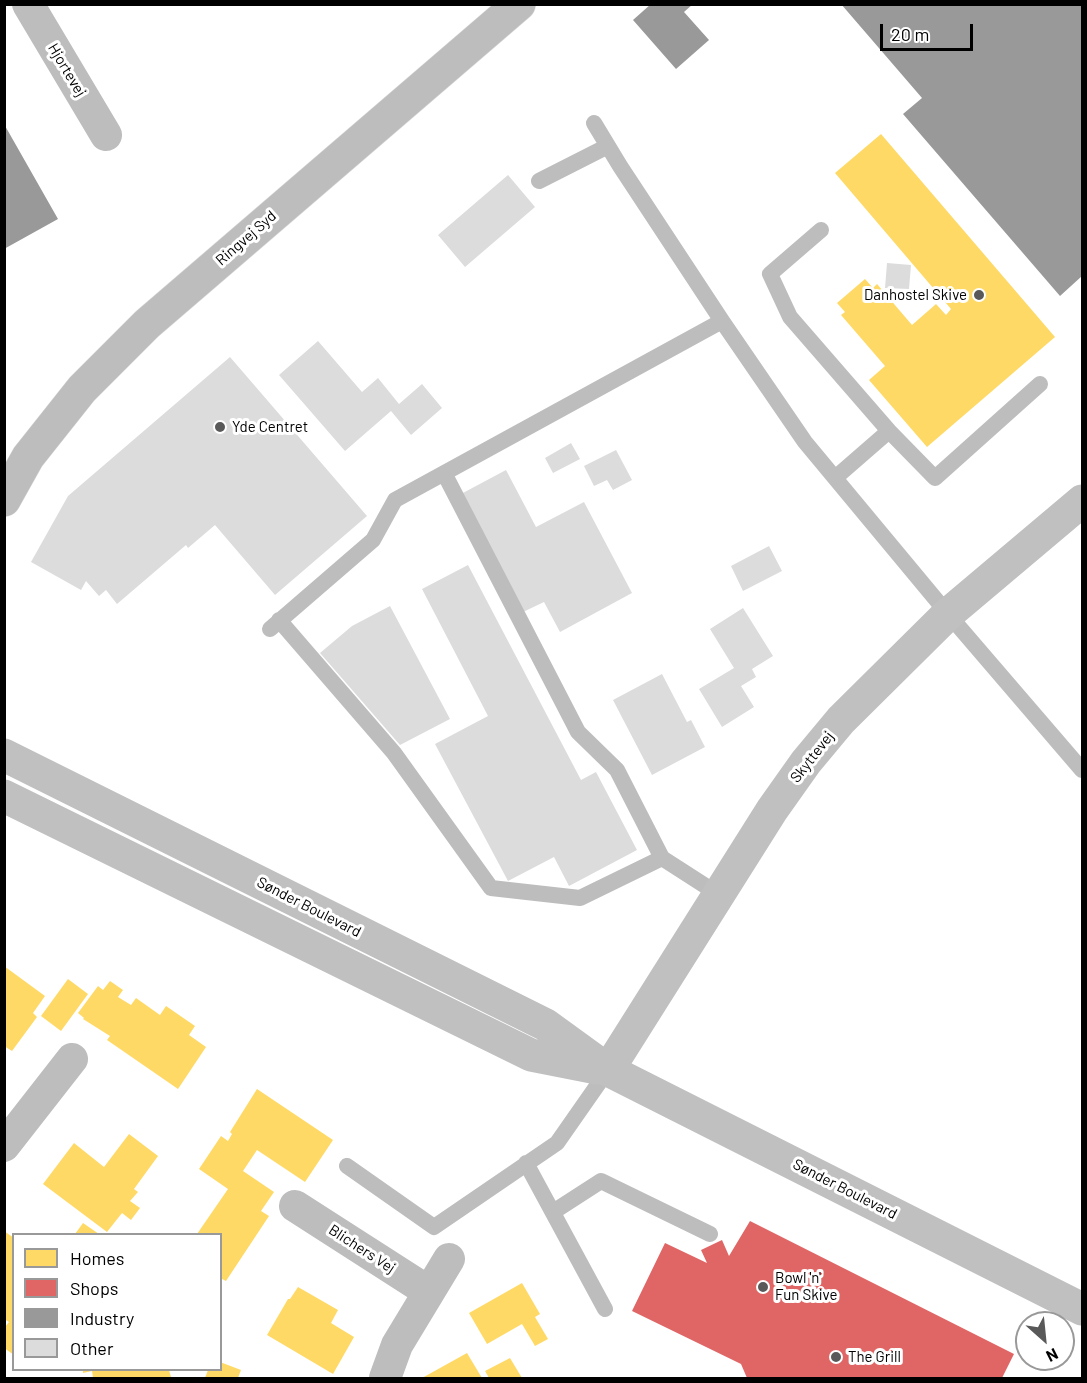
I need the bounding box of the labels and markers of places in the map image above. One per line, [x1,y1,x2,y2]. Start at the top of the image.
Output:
place label: Danhostel Skive [864,286,967,304]
marker: Danhostel Skive [972,288,986,302]
place label: Yde Centret [232,418,308,436]
marker: Yde Centret [213,420,227,434]
place label: Bowl 'n' Fun Skive [775,1269,837,1304]
marker: Bowl 'n' Fun Skive [756,1280,770,1294]
place label: The Grill [848,1348,901,1366]
marker: The Grill [829,1350,843,1364]

